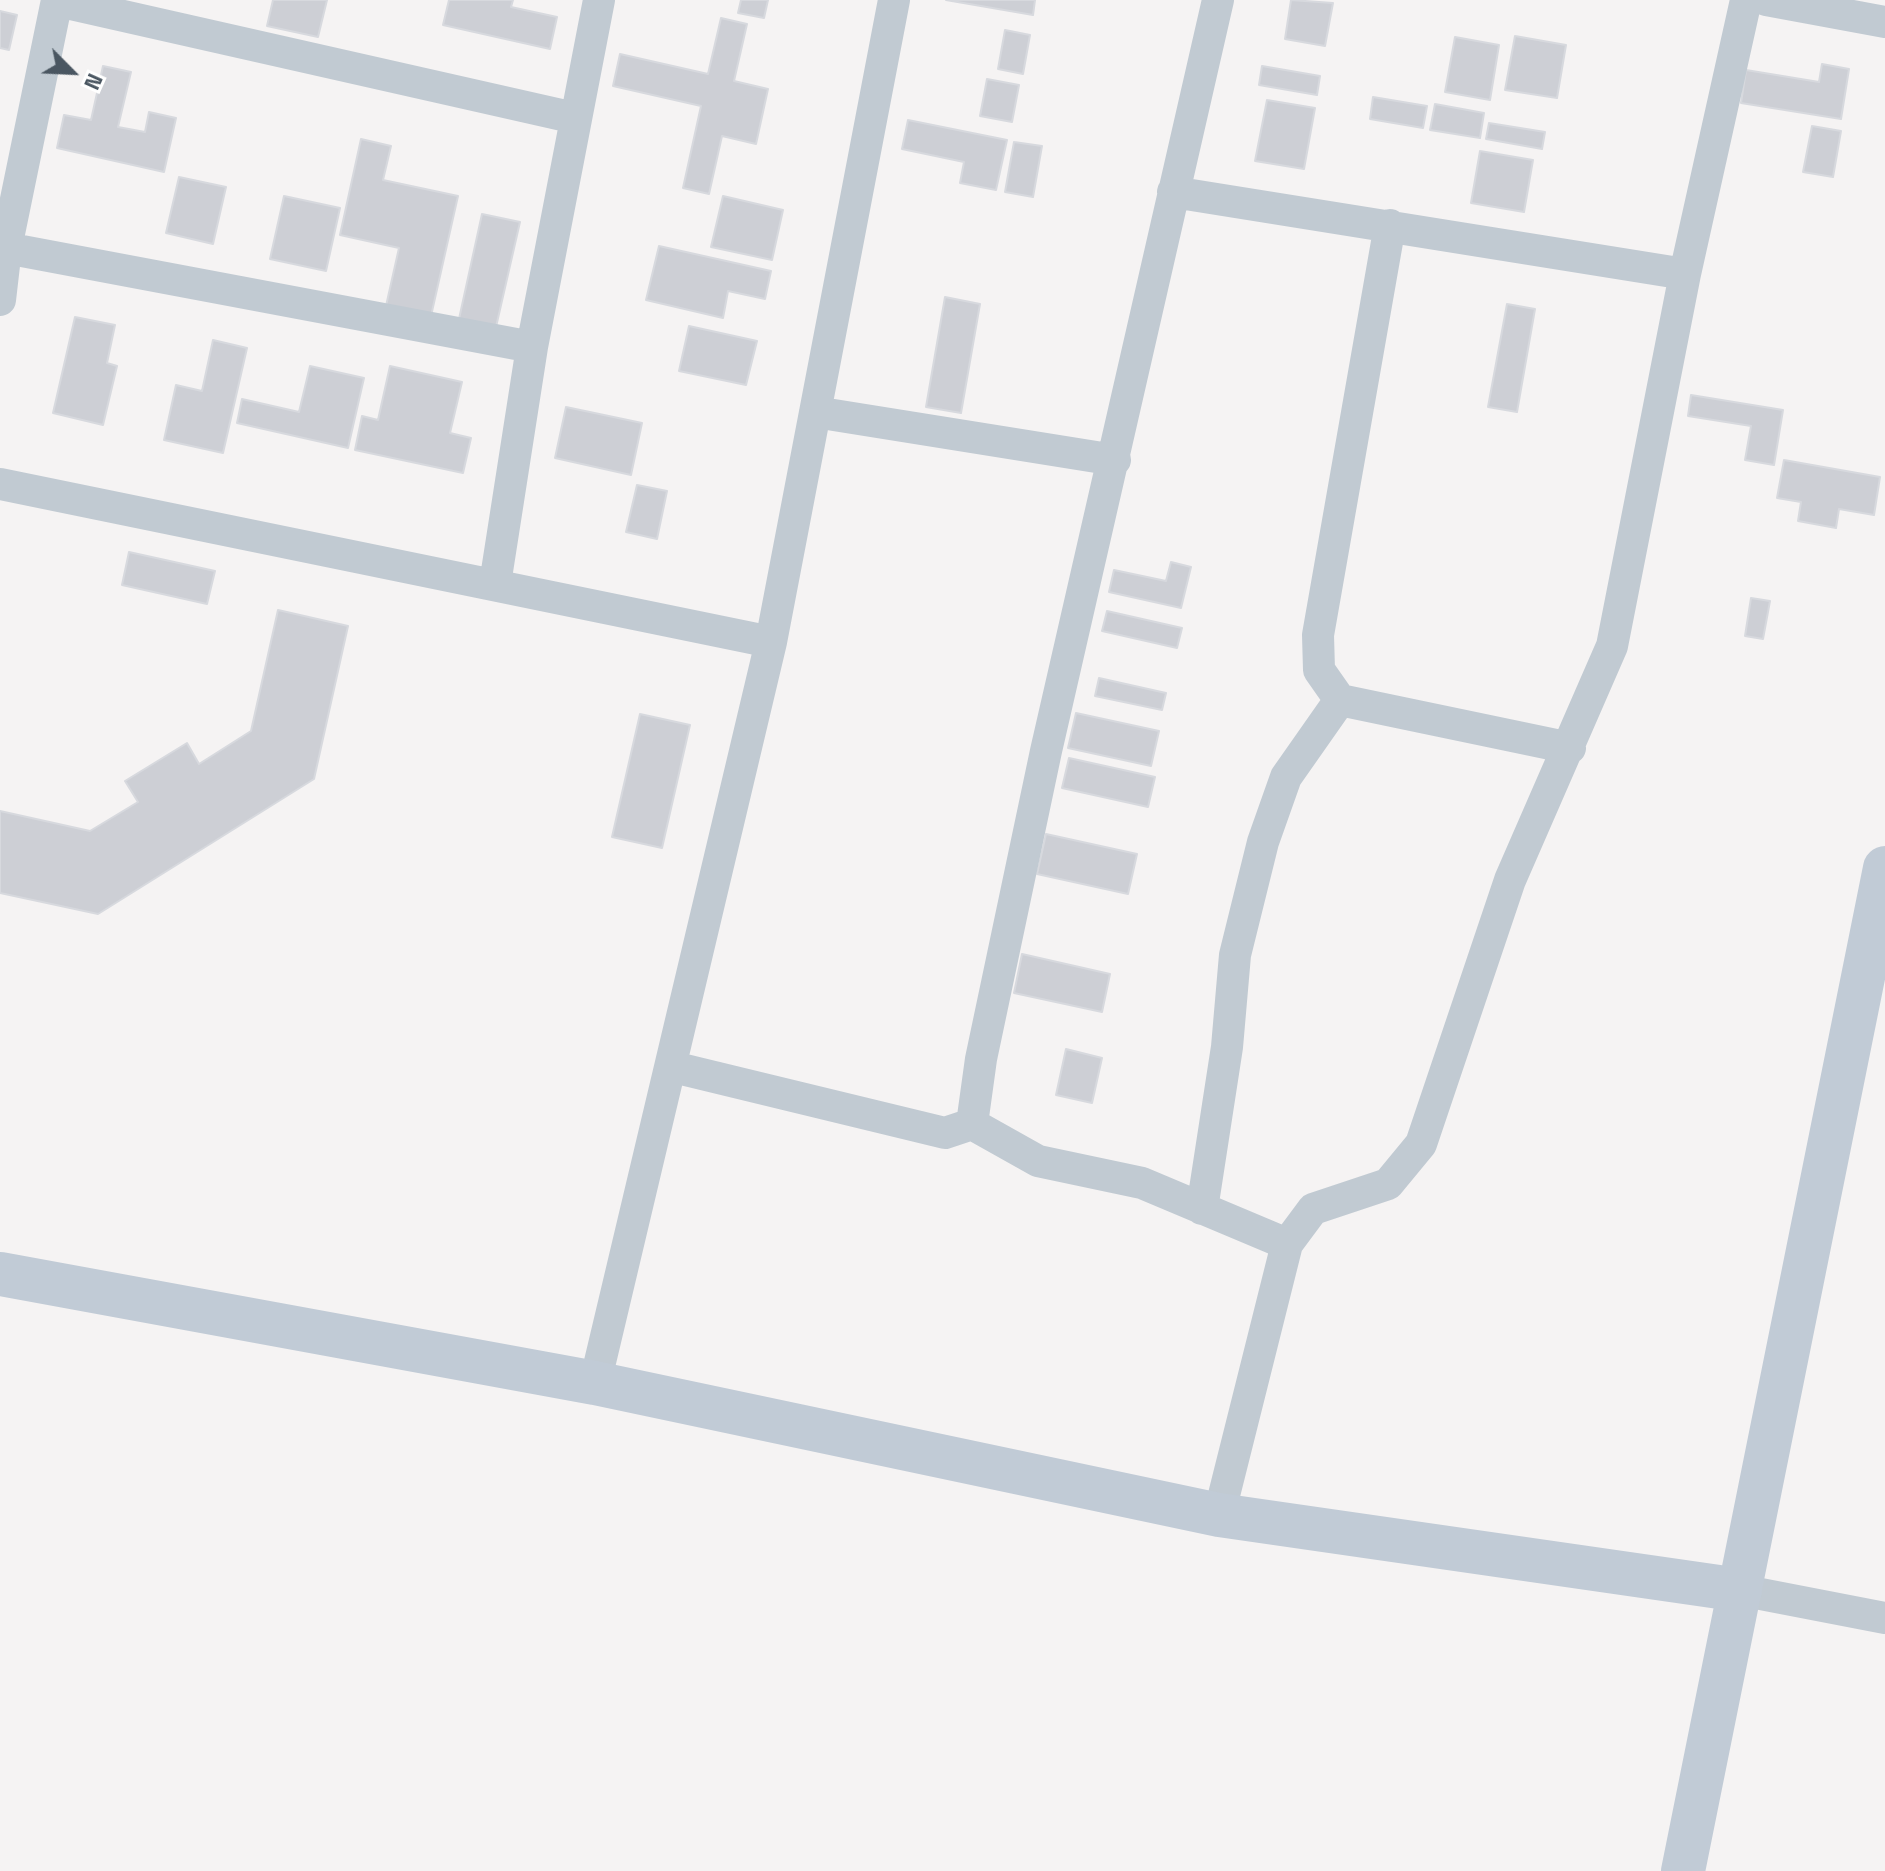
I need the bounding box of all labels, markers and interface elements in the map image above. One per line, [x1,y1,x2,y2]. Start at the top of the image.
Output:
north arrow [32,32,112,112]
text: N [78,69,110,94]

